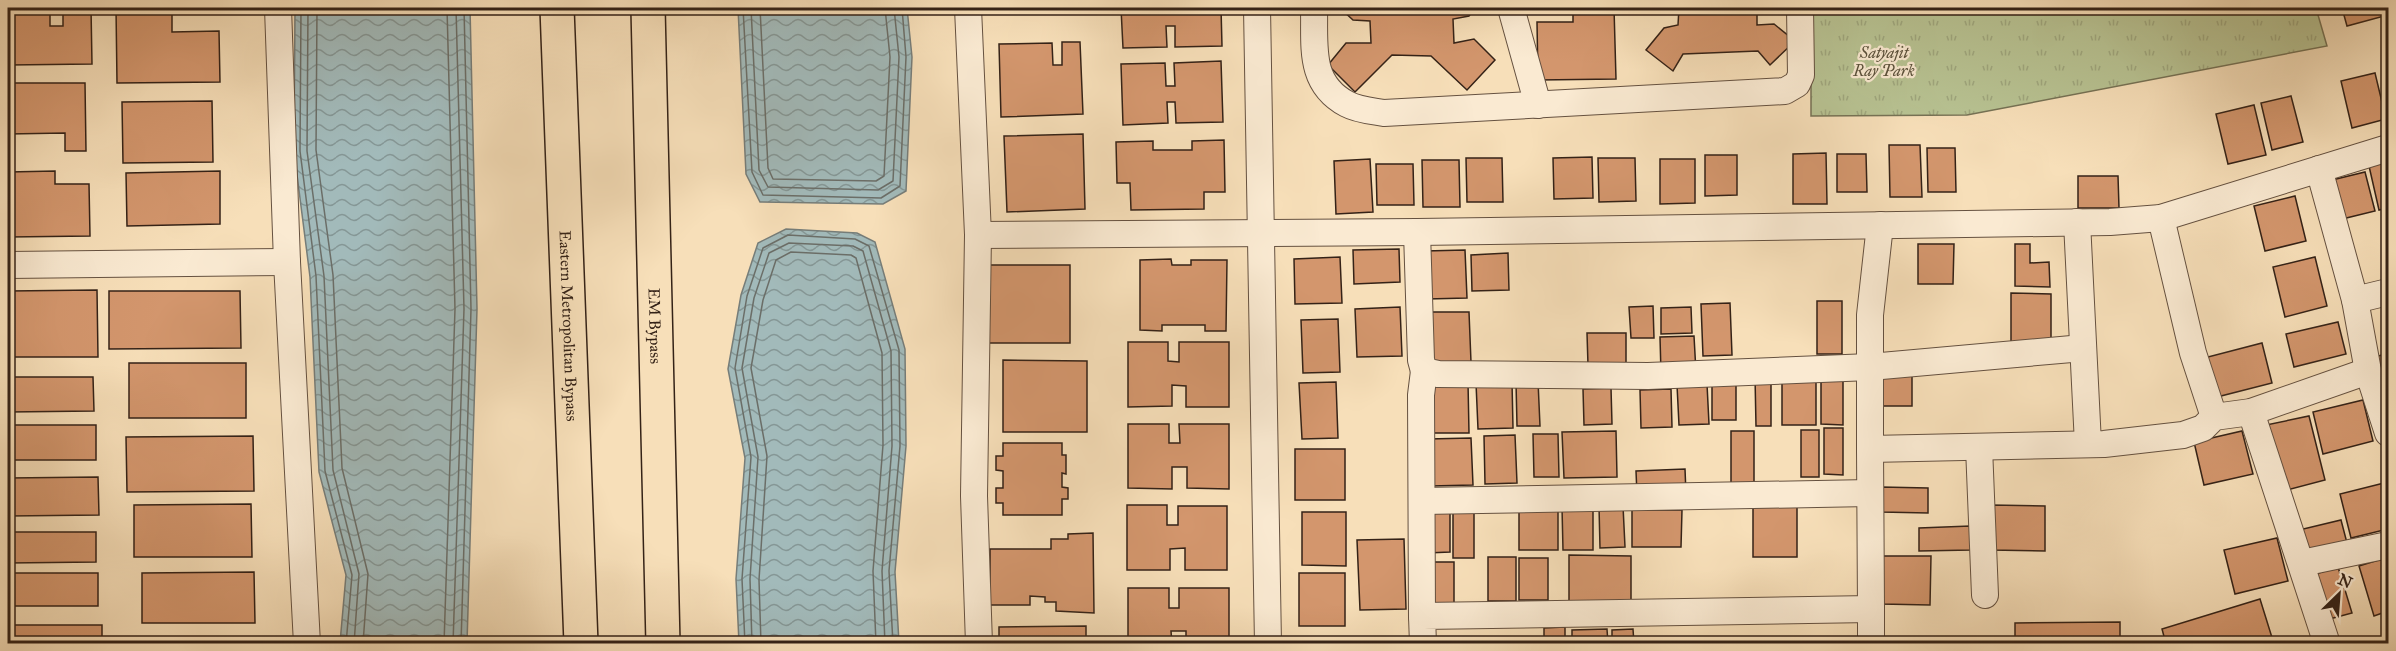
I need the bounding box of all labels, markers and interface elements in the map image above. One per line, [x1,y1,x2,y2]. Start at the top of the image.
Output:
park label: Satyajit Ray Park [1852,43,1915,80]
street label: Eastern Metropolitan Bypass [556,230,582,422]
street label: EM Bypass [645,288,666,364]
north arrow [2309,564,2369,624]
text: N [2335,569,2356,593]

